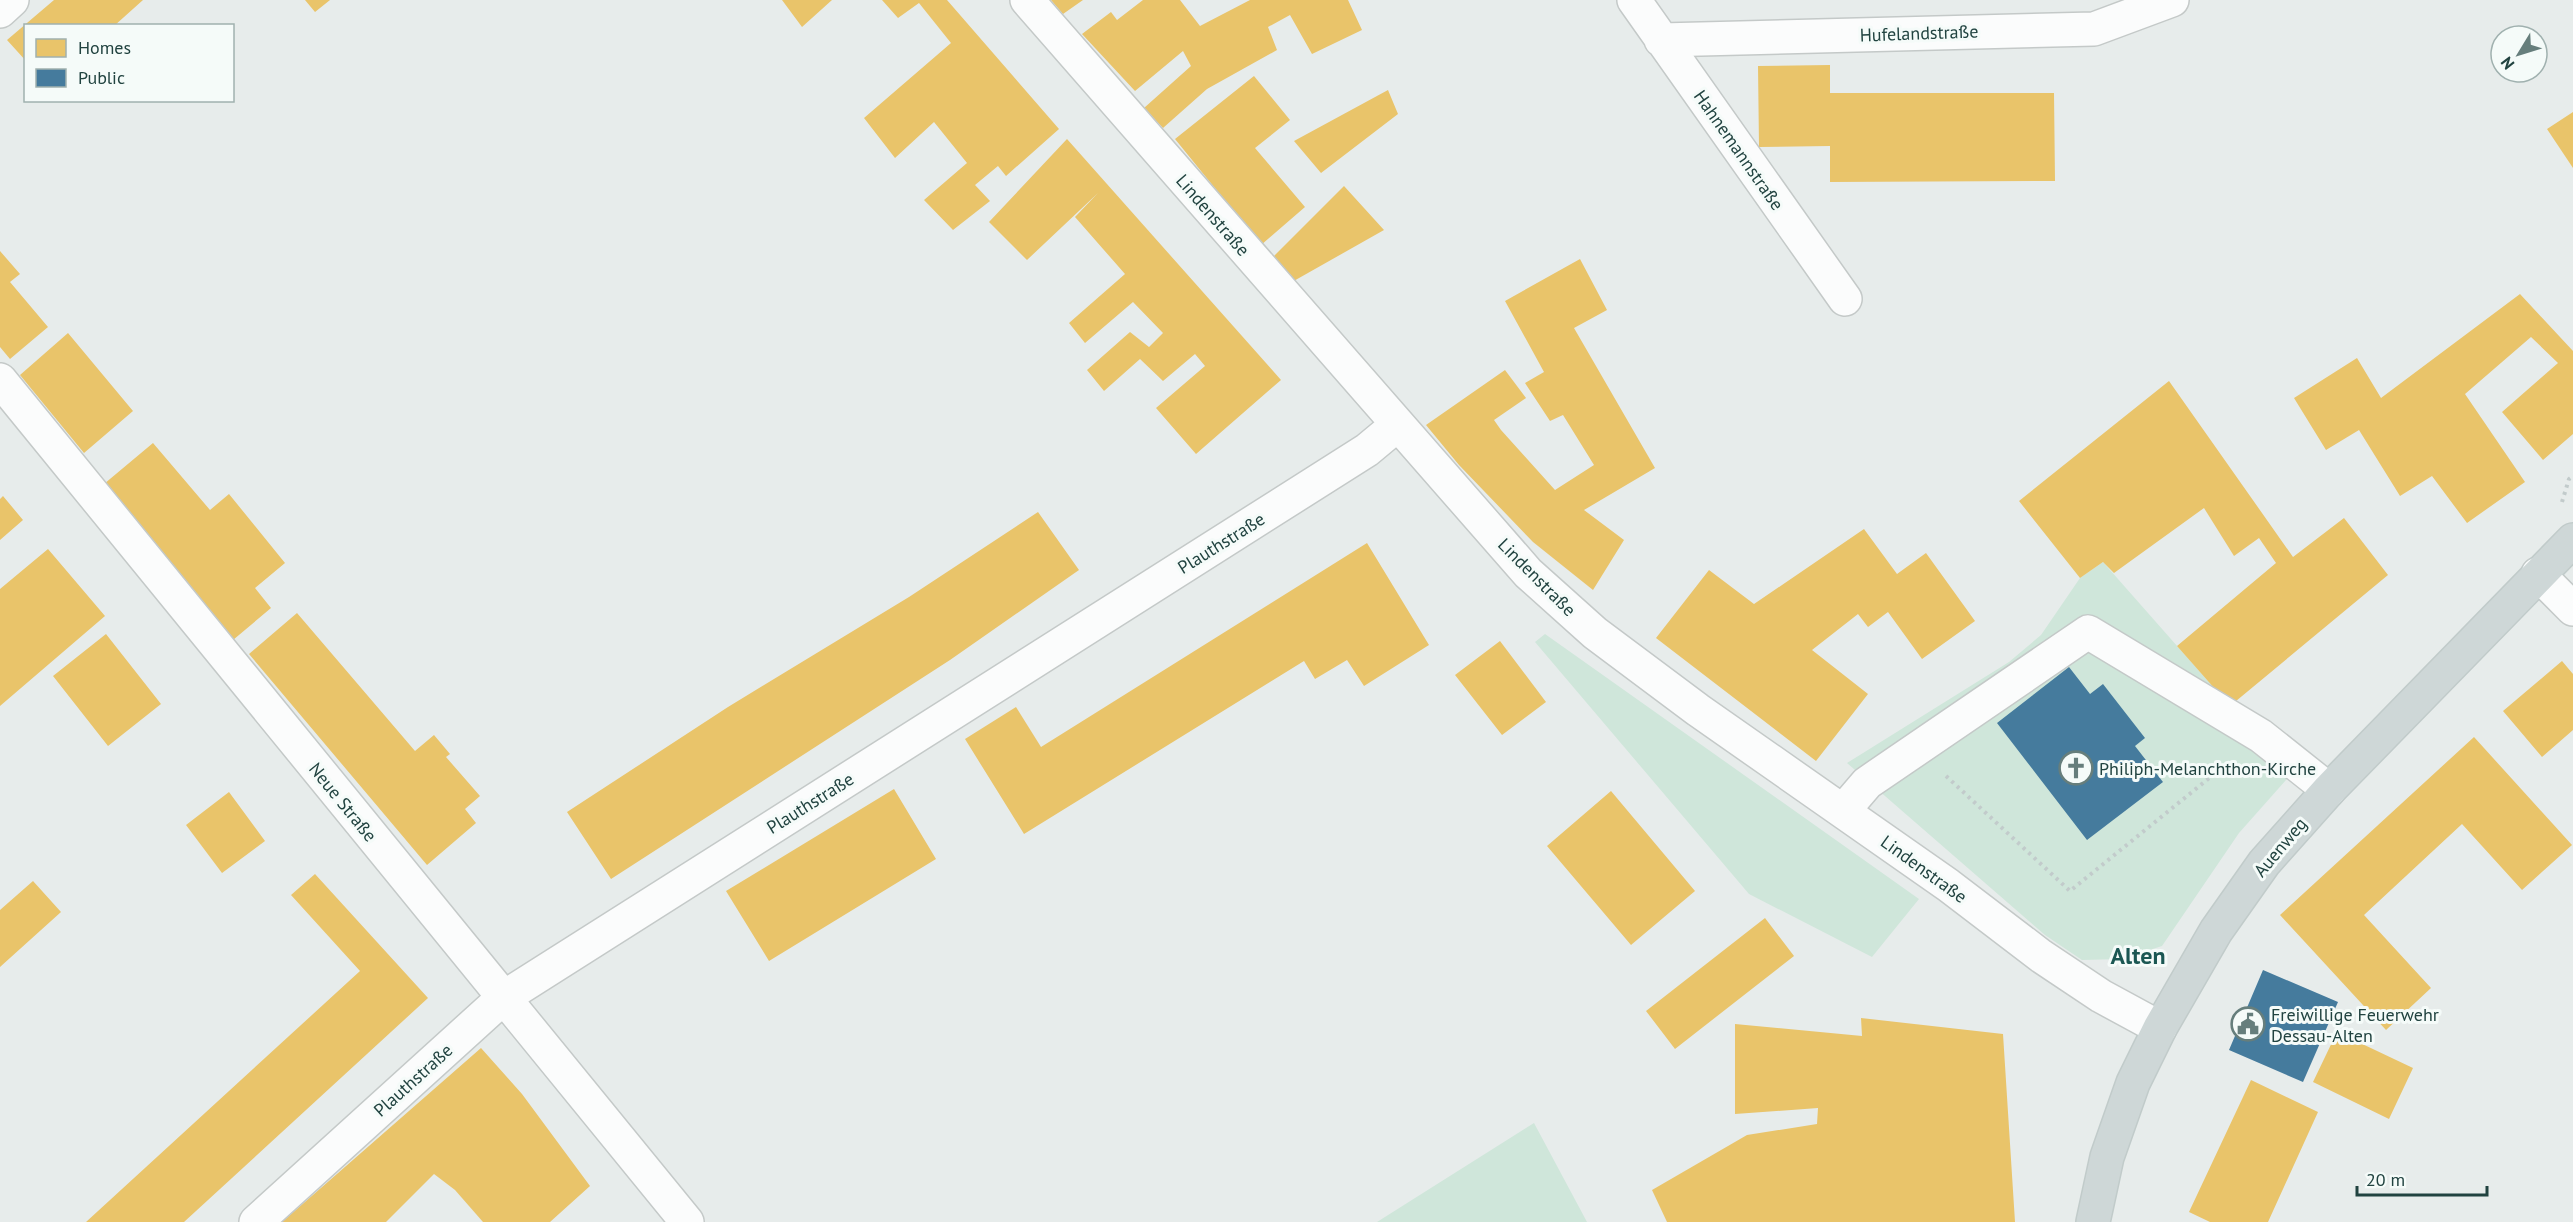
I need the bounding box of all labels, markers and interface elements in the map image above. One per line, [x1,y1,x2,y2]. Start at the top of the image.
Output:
street label: Hufelandstraße [1859,19,1979,47]
legend [24,24,234,102]
north arrow [2489,24,2549,84]
text: Homes [78,36,131,59]
text: N [2496,53,2518,74]
text: Public [78,66,125,89]
street label: Hahnemannstraße [1689,85,1789,215]
street label: Lindenstraße [1171,169,1255,261]
street label: Plauthstraße [1173,507,1269,579]
street label: Lindenstraße [1493,533,1581,621]
church icon: Philiph-Melanchthon-Kirche [2058,750,2094,786]
place label: Philiph-Melanchthon-Kirche [2099,757,2316,780]
street label: Neue Straße [304,758,382,846]
street label: Plauthstraße [762,767,858,839]
street label: Auenweg [2248,812,2312,882]
street label: Lindenstraße [1876,830,1972,908]
district label: Alten [2110,940,2166,971]
place label: Freiwillige Feuerwehr Dessau-Alten [2271,1003,2439,1047]
public building icon: Freiwillige Feuerwehr Dessau-Alten [2230,1006,2266,1042]
street label: Plauthstraße [369,1039,457,1121]
scale bar [2357,1159,2488,1197]
text: 20 m [2366,1168,2405,1191]

